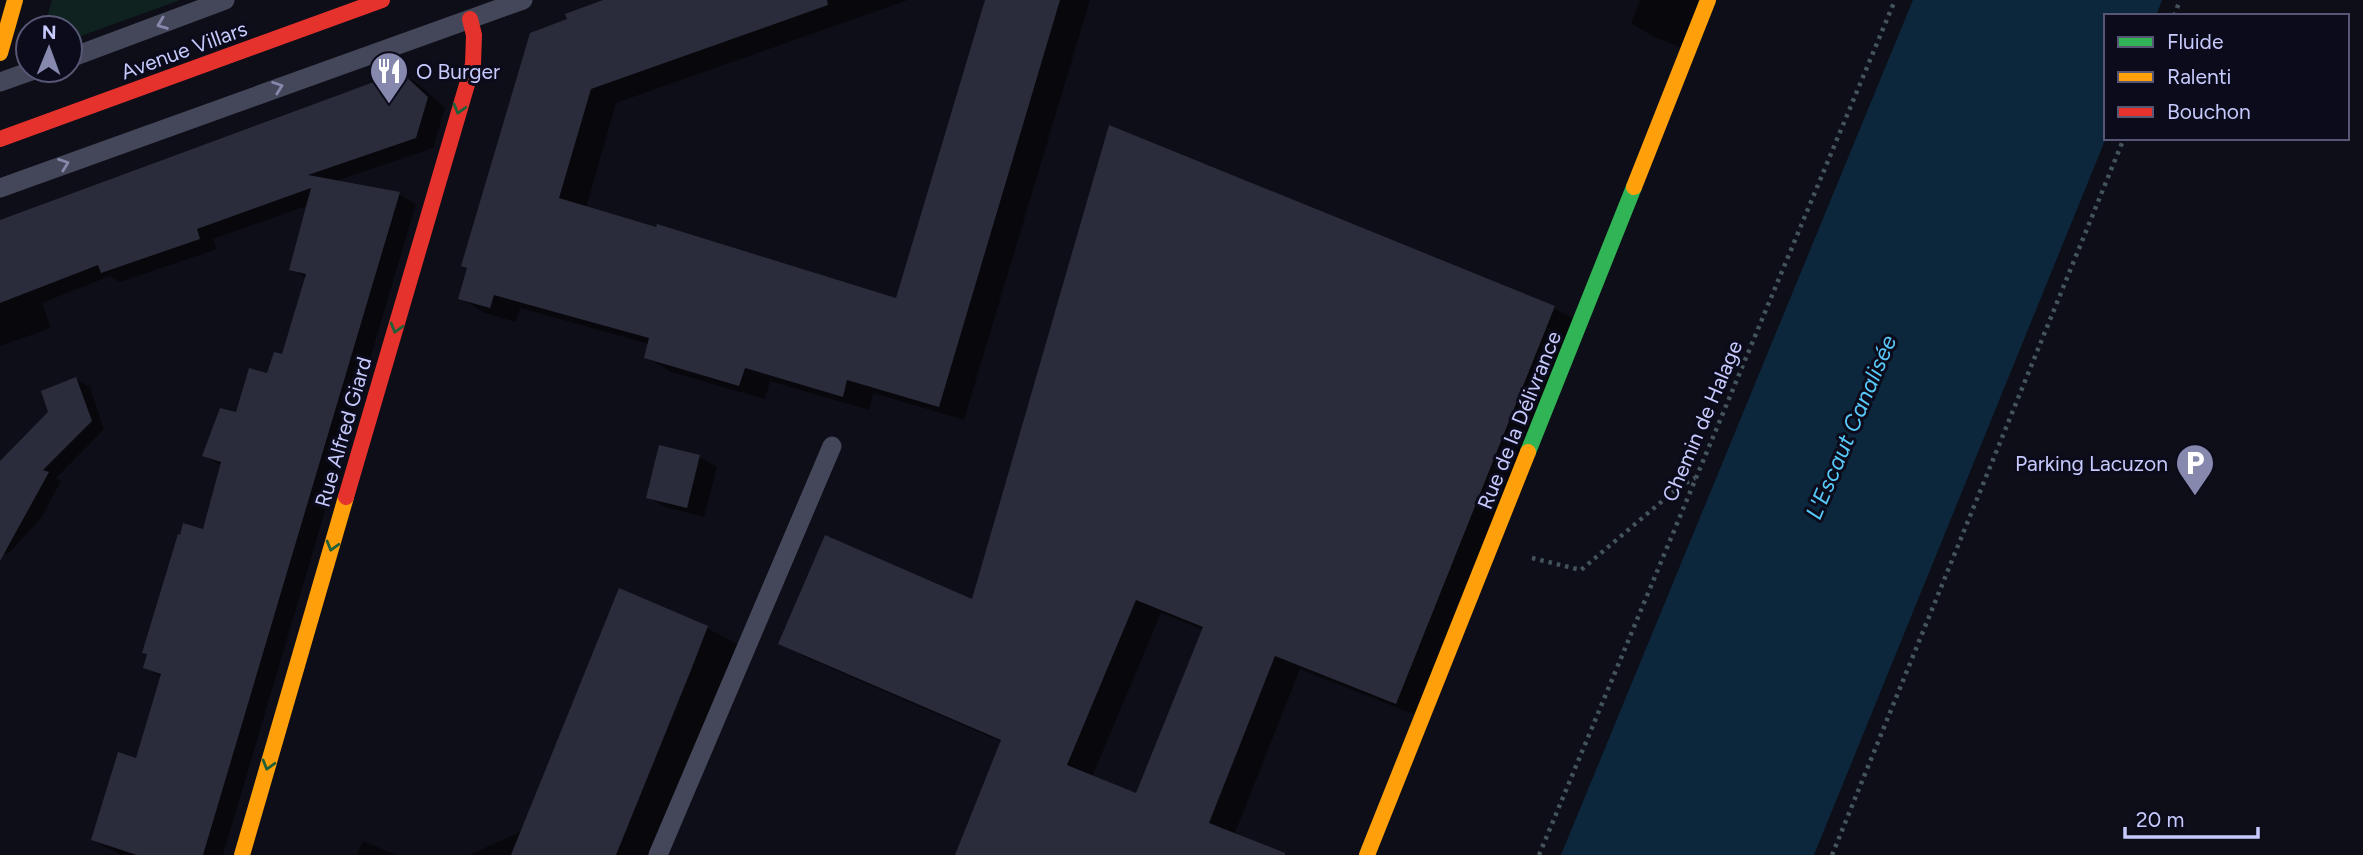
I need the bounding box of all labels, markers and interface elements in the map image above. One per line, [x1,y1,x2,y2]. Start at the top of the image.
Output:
north arrow [14,14,84,84]
legend [2104,14,2349,140]
street label: Avenue Villars [117,16,251,84]
one-way arrow [156,16,168,30]
text: N [42,21,57,44]
text: Fluide [2167,29,2223,54]
restaurant icon: O Burger [368,50,410,105]
place label: O Burger [416,59,500,84]
text: Ralenti [2167,64,2231,89]
one-way arrow [272,81,284,95]
text: Bouchon [2167,99,2251,124]
one-way arrow [453,103,468,115]
one-way arrow [57,158,69,172]
one-way arrow [389,322,404,334]
street label: Rue de la Délivrance [1472,327,1566,513]
water label: L'Escaut Canalisée [1800,330,1903,523]
street label: Chemin de Halage [1657,337,1747,505]
street label: Rue Alfred Giard [310,354,376,510]
parking icon: Parking Lacuzon [2174,442,2216,497]
place label: Parking Lacuzon [2015,451,2168,476]
one-way arrow [325,540,340,552]
one-way arrow [262,758,276,770]
scale bar [2125,796,2258,840]
text: 20 m [2136,807,2184,832]

